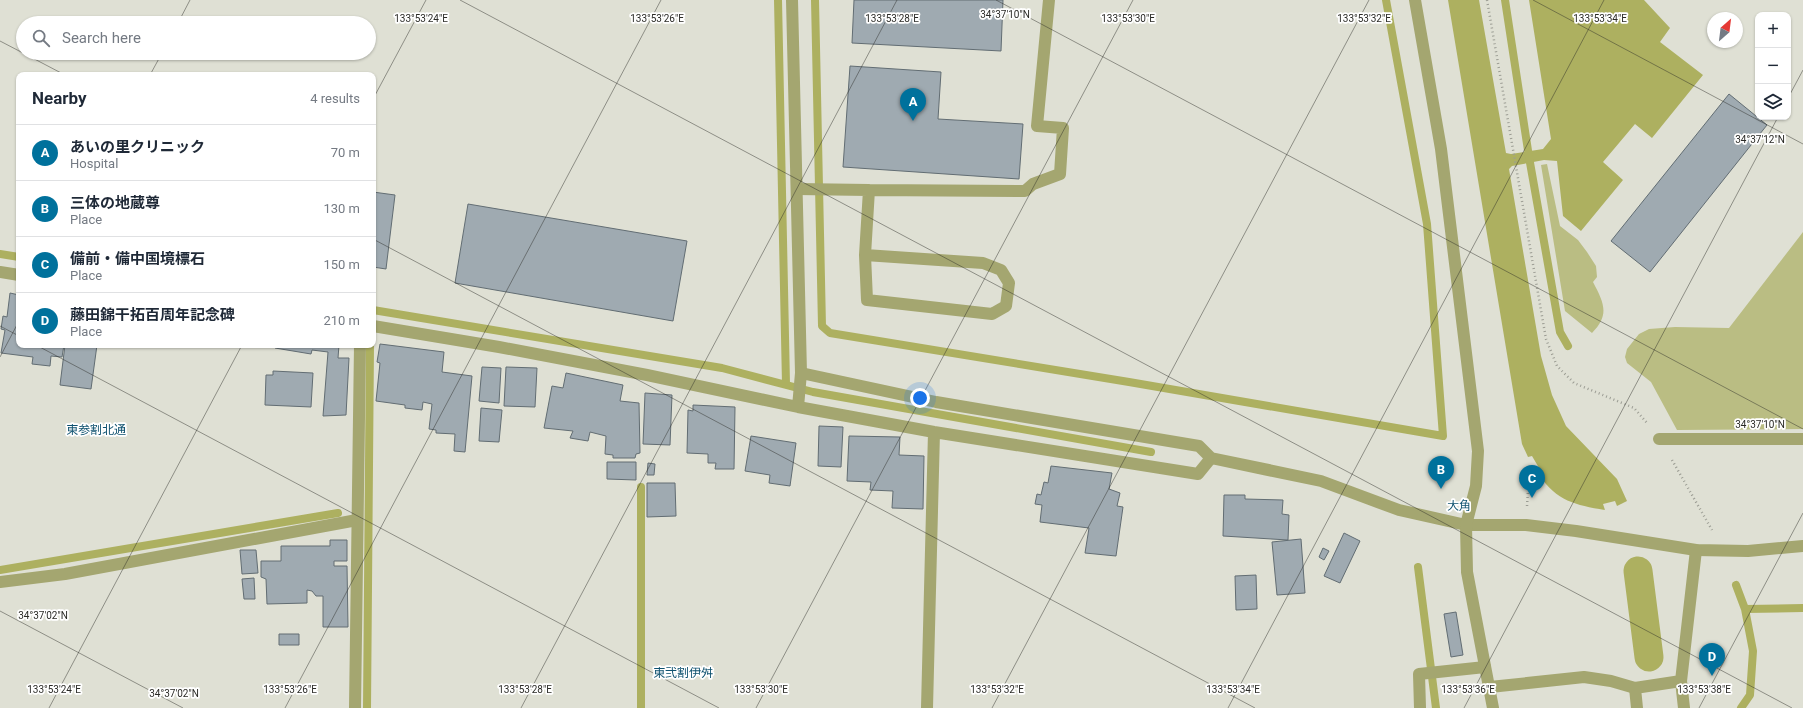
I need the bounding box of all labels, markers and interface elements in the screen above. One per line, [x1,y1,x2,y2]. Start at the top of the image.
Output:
text: 34°37'10"N [980,9,1030,20]
north arrow [1707,12,1743,48]
map controls [1755,12,1791,120]
button: + [1755,12,1791,48]
text: 133°53'24"E [394,13,448,24]
text: 133°53'26"E [630,13,684,24]
text: 133°53'28"E [865,13,919,24]
text: 133°53'30"E [1101,13,1155,24]
text: 133°53'32"E [1337,13,1391,24]
text: 133°53'34"E [1573,13,1627,24]
search box [16,16,376,60]
icon: search [30,27,52,49]
text: Search here [62,29,141,47]
button: − [1755,48,1791,84]
button: layers [1755,84,1791,120]
text: Nearby [32,88,87,108]
pin: A [900,88,926,121]
text: 4 results [310,91,360,106]
text: 34°37'12"N [1735,134,1785,145]
text: あいの里クリニック [70,138,205,156]
text: A [41,145,49,160]
text: 70 m [331,145,360,160]
text: Hospital [70,156,118,171]
text: 三体の地蔵尊 [70,194,160,212]
text: B [41,201,49,216]
text: 130 m [323,201,360,216]
text: Place [70,212,102,227]
text: 備前・備中国境標石 [70,250,205,268]
text: C [41,257,49,272]
text: 150 m [323,257,360,272]
text: Place [70,268,102,283]
text: 藤田錦干拓百周年記念碑 [70,306,235,324]
text: D [41,313,49,328]
text: 210 m [323,313,360,328]
text: Place [70,324,102,339]
your location [910,388,930,408]
text: 34°37'10"N [1735,419,1785,430]
district label: 東参割北通 [66,423,126,437]
pin: B [1428,456,1454,489]
pin: C [1519,465,1545,498]
district label: 大角 [1447,499,1471,513]
text: 34°37'02"N [18,610,68,621]
pin: D [1699,643,1725,676]
district label: 東弐割伊舛 [653,666,713,680]
text: 133°53'24"E [27,684,81,695]
text: 133°53'26"E [263,684,317,695]
text: 133°53'28"E [498,684,552,695]
text: 133°53'30"E [734,684,788,695]
text: 133°53'32"E [970,684,1024,695]
text: 133°53'34"E [1206,684,1260,695]
text: 133°53'36"E [1441,684,1495,695]
text: 133°53'38"E [1677,684,1731,695]
text: 34°37'02"N [149,688,199,699]

